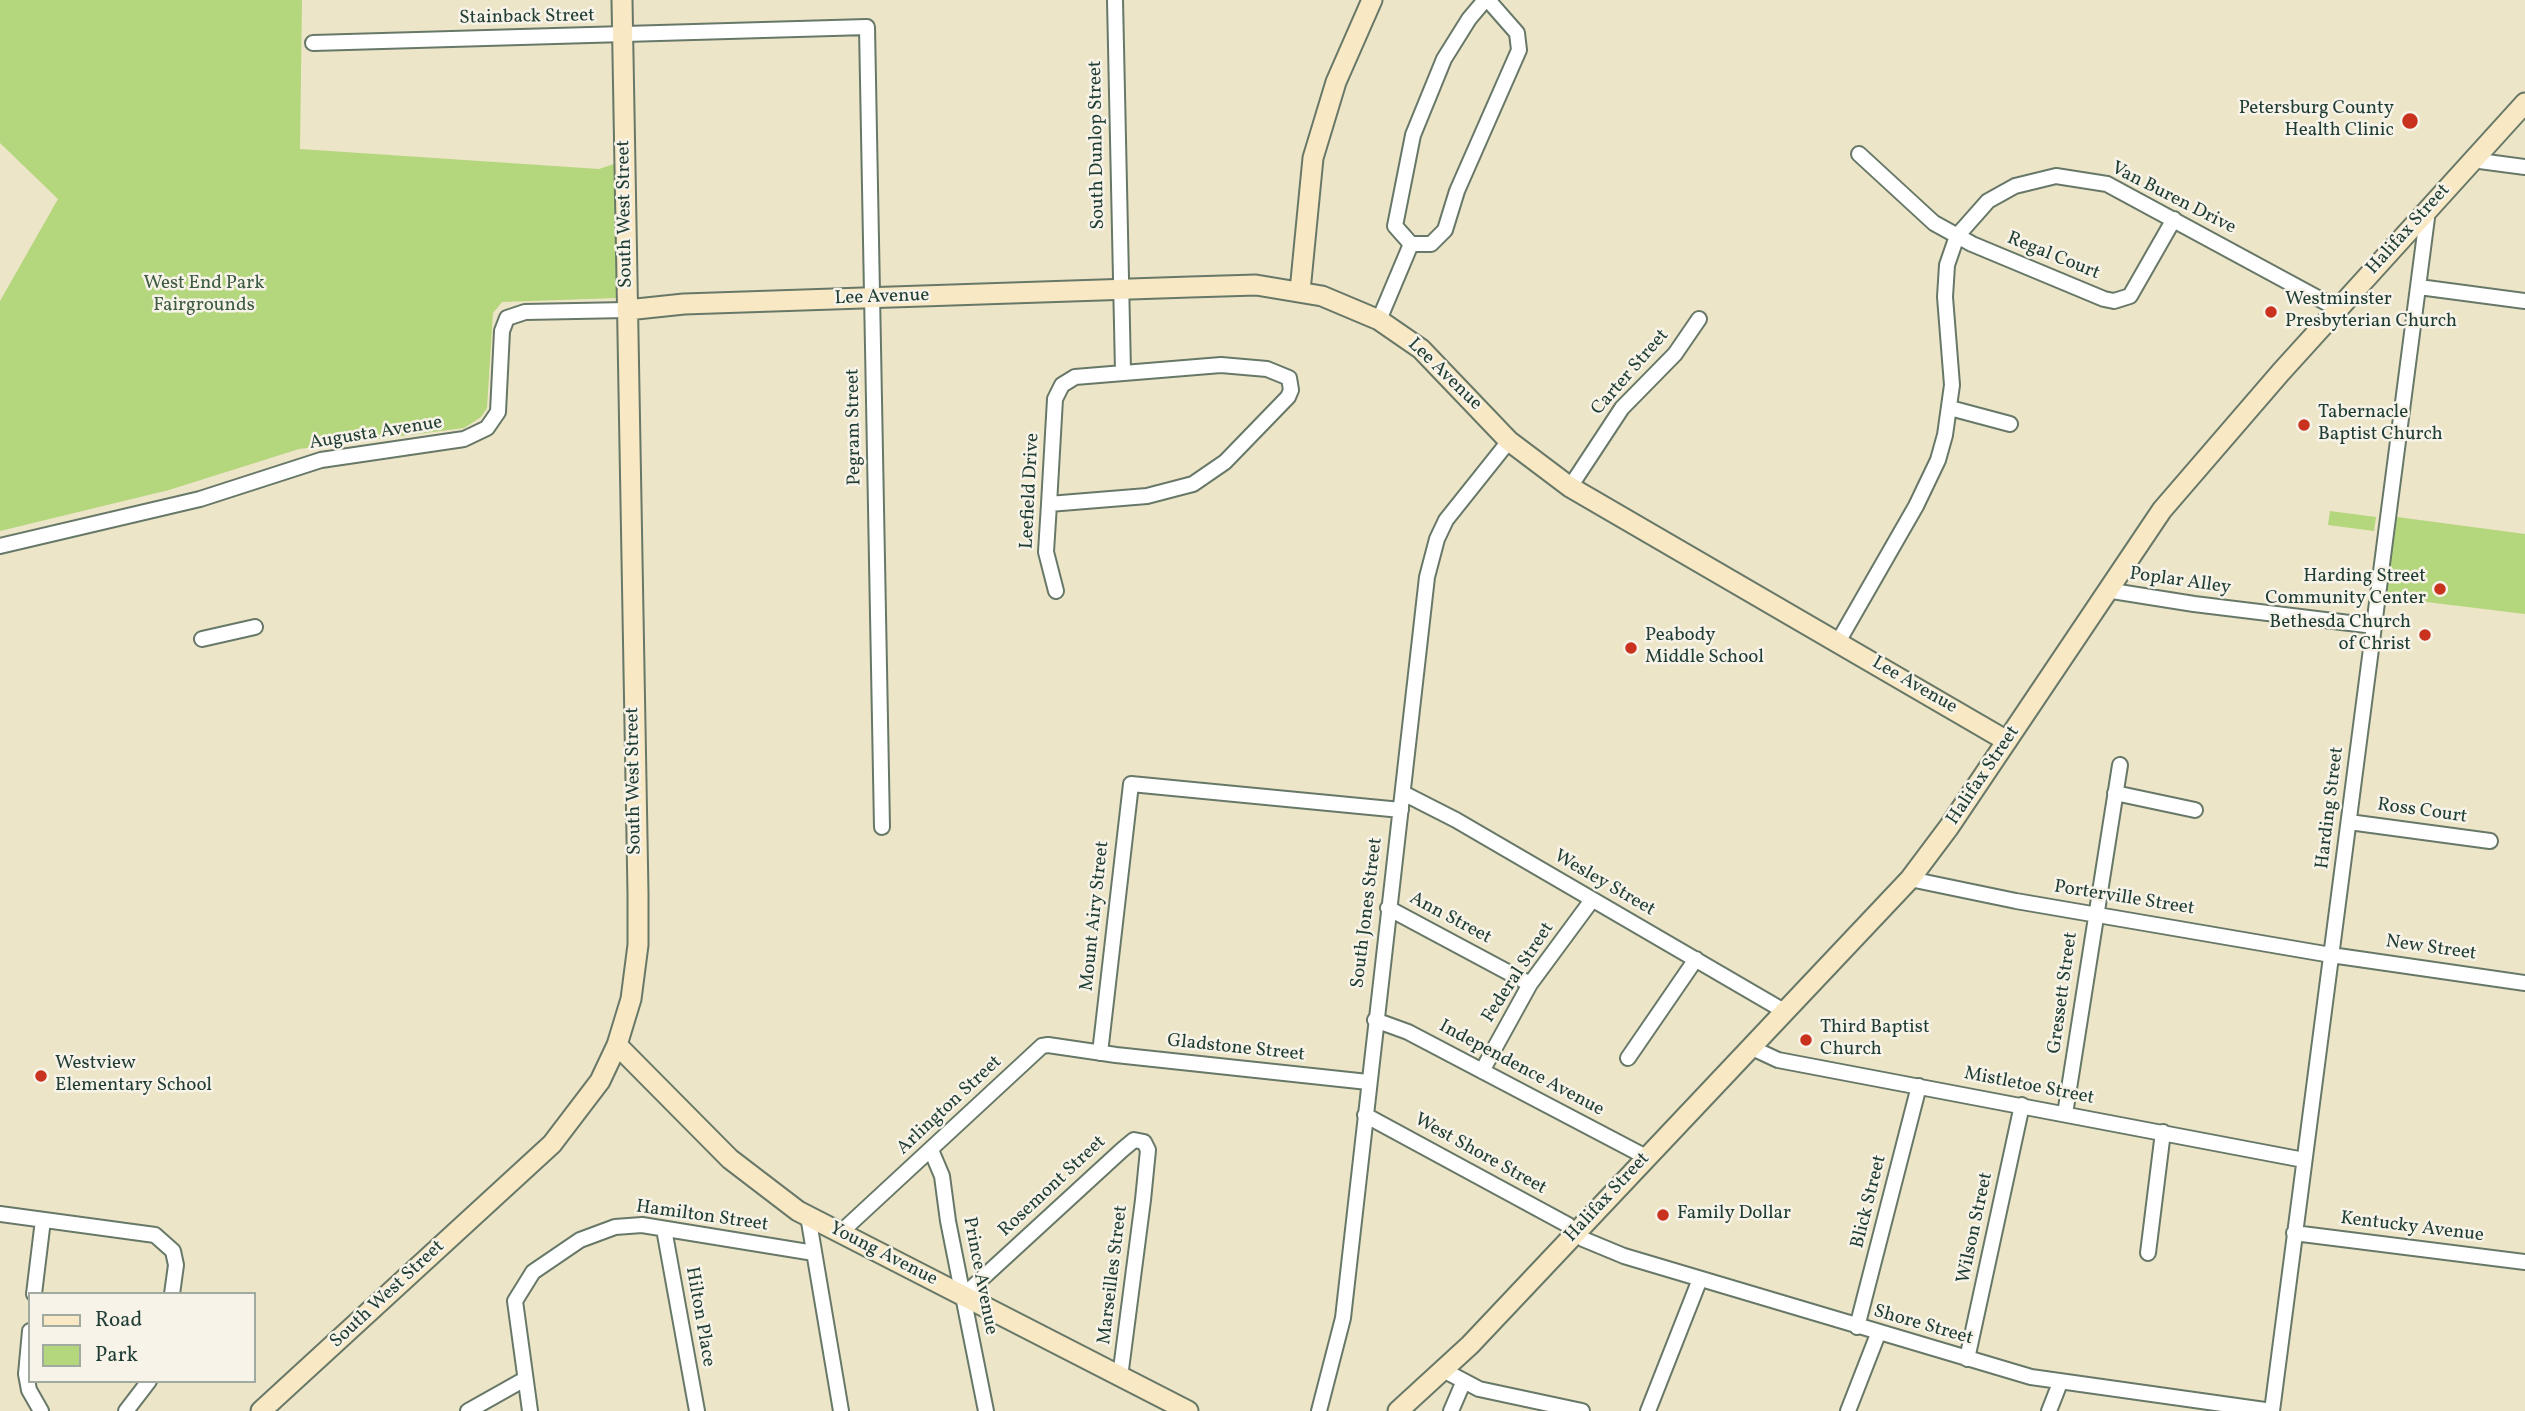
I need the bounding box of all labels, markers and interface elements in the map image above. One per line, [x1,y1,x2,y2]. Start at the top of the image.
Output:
street label: Stainback Street [459,5,595,31]
street label: South Dunlop Street [1085,60,1111,230]
place label: Petersburg County Health Clinic [2239,99,2394,143]
marker: Petersburg County Health Clinic [2400,111,2420,131]
street label: South West Street [613,140,639,288]
street label: Van Buren Drive [2107,158,2239,240]
street label: Halifax Street [2362,180,2456,280]
street label: Regal Court [2003,228,2103,286]
park label: West End Park Fairgrounds [143,274,265,318]
street label: Lee Avenue [834,285,930,311]
place label: Westminster Presbyterian Church [2285,290,2457,334]
marker: Westminster Presbyterian Church [2263,304,2279,320]
street label: Carter Street [1587,325,1675,421]
street label: Lee Avenue [1402,334,1486,416]
street label: Pegram Street [843,368,867,486]
place label: Tabernacle Baptist Church [2318,403,2443,447]
street label: Augusta Avenue [308,412,444,456]
marker: Tabernacle Baptist Church [2296,417,2312,433]
street label: Leefield Drive [1017,432,1045,550]
street label: Poplar Alley [2128,564,2232,600]
place label: Harding Street Community Center [2265,567,2426,611]
marker: Harding Street Community Center [2432,581,2448,597]
place label: Bethesda Church of Christ [2269,613,2411,657]
place label: Peabody Middle School [1645,626,1764,670]
marker: Bethesda Church of Christ [2417,627,2433,643]
marker: Peabody Middle School [1623,640,1639,656]
street label: Lee Avenue [1867,652,1961,720]
street label: South West Street [622,707,648,855]
street label: Halifax Street [1943,722,2025,830]
street label: Harding Street [2312,746,2350,870]
street label: Ross Court [2376,794,2468,830]
street label: South Jones Street [1347,836,1389,990]
street label: Mount Airy Street [1077,840,1115,992]
street label: Wesley Street [1549,846,1659,922]
street label: Porterville Street [2052,877,2196,921]
street label: Ann Street [1405,888,1495,950]
street label: Federal Street [1478,919,1560,1027]
street label: Gressett Street [2044,931,2084,1055]
street label: New Street [2384,931,2478,967]
street label: Independence Avenue [1435,1016,1607,1122]
place label: Third Baptist Church [1820,1018,1930,1062]
street label: Gladstone Street [1166,1030,1306,1068]
marker: Third Baptist Church [1798,1032,1814,1048]
street label: Arlington Street [893,1052,1007,1160]
place label: Westview Elementary School [55,1054,212,1098]
street label: Mistletoe Street [1962,1063,2096,1111]
marker: Westview Elementary School [33,1068,49,1084]
street label: West Shore Street [1410,1109,1550,1201]
street label: Rosemont Street [995,1131,1111,1243]
street label: Halifax Street [1561,1148,1655,1248]
street label: Blick Street [1847,1153,1893,1251]
street label: Wilson Street [1953,1170,1999,1286]
street label: Hamilton Street [634,1196,770,1238]
street label: Marseilles Street [1094,1204,1134,1346]
place label: Family Dollar [1677,1204,1791,1226]
marker: Family Dollar [1655,1207,1671,1223]
street label: Kentucky Avenue [2339,1208,2485,1248]
street label: Prince Avenue [956,1215,1002,1337]
street label: Young Avenue [825,1218,941,1292]
street label: South West Street [326,1236,450,1354]
street label: Hilton Place [679,1265,719,1369]
legend [28,1292,256,1383]
street label: Shore Street [1871,1301,1975,1351]
text: Road [95,1306,142,1335]
text: Park [95,1341,138,1370]

